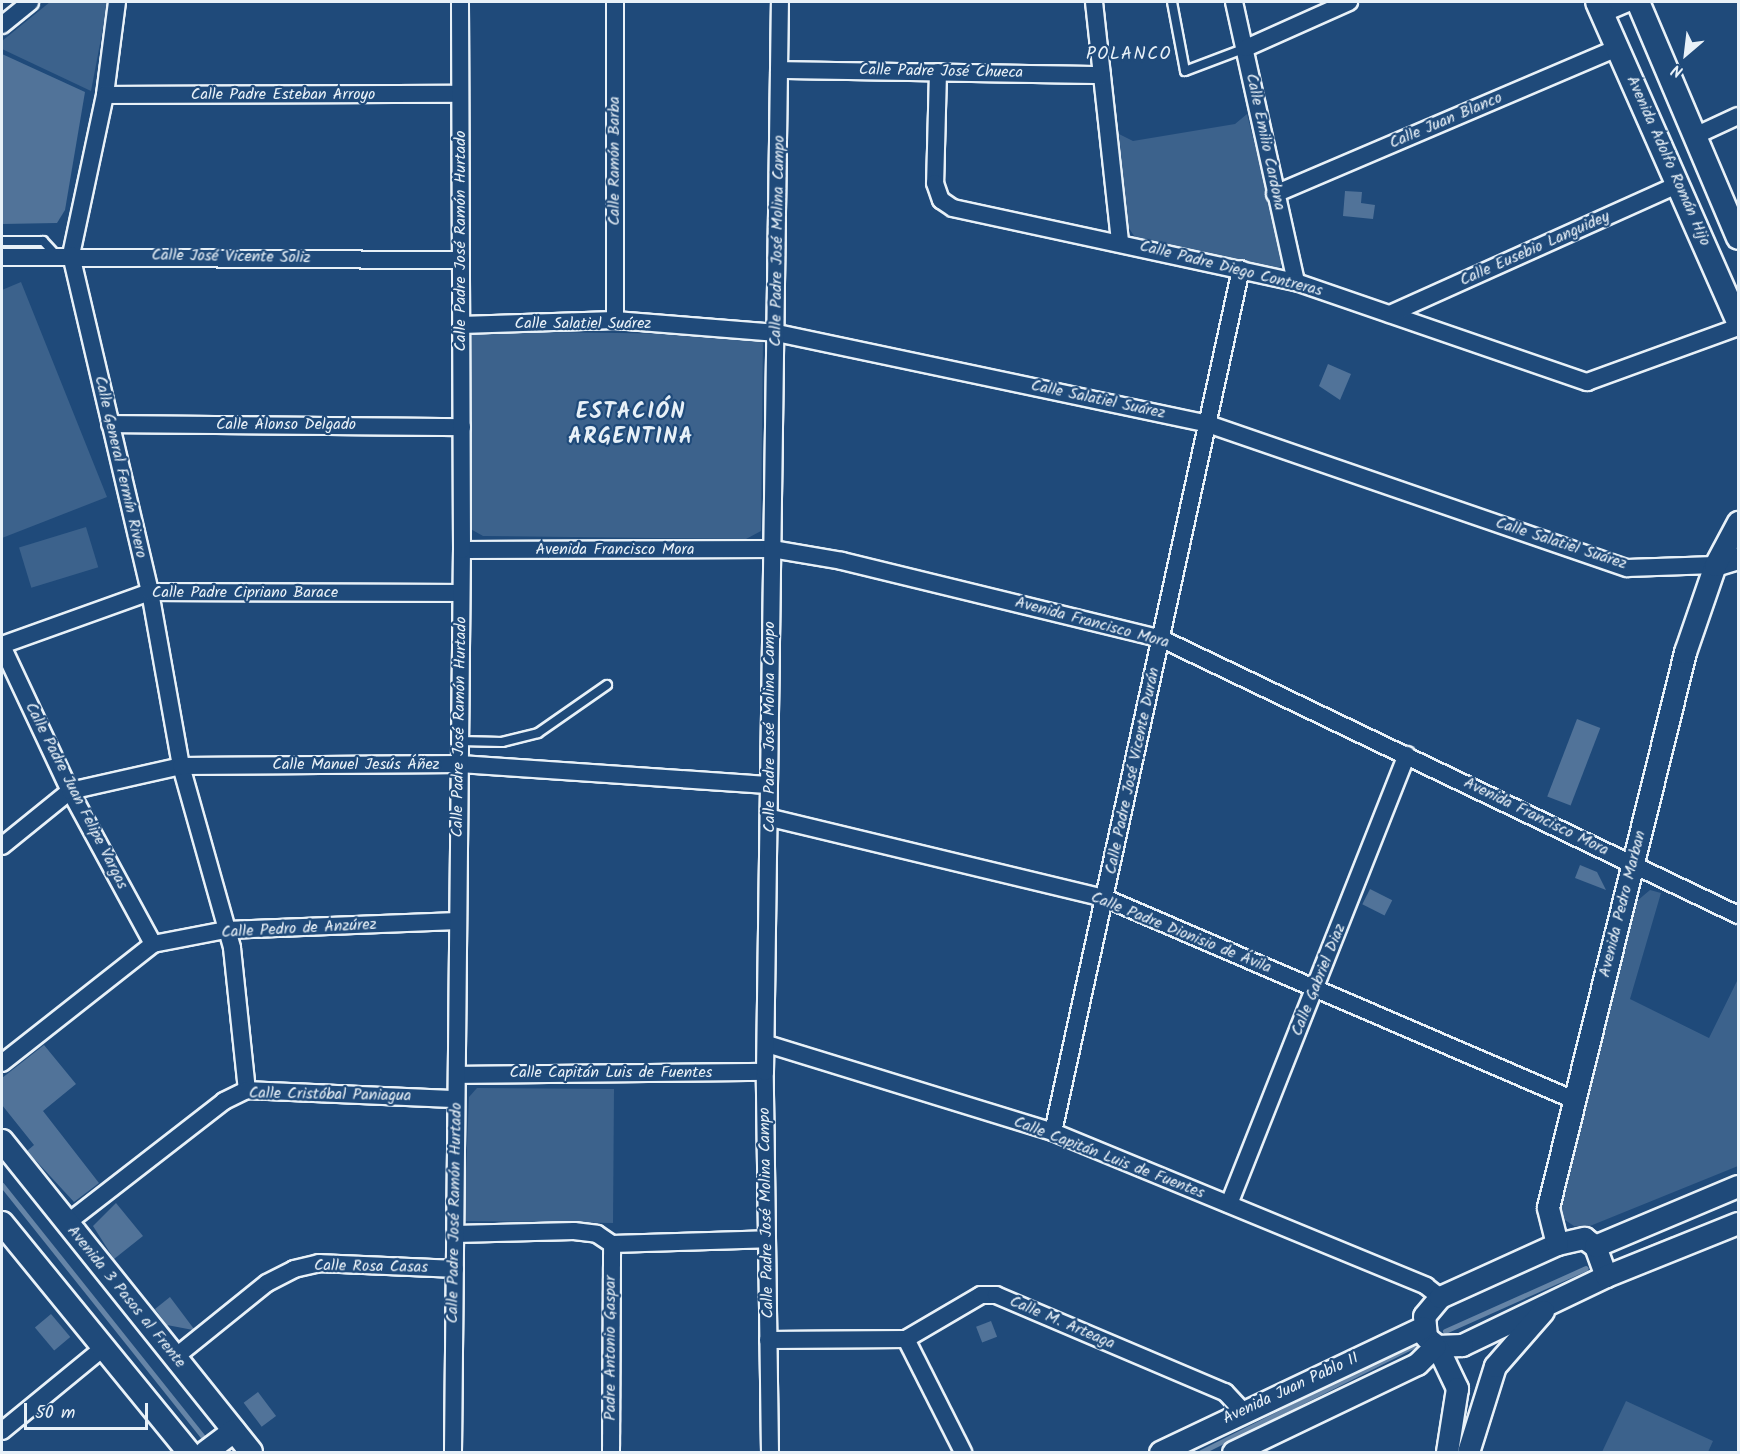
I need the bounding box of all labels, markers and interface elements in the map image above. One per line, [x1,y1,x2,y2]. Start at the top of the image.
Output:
north arrow [1656,24,1716,84]
district label: POLANCO [1086,44,1172,66]
text: N [1667,57,1688,84]
street label: Calle Padre José Chueca [859,61,1023,83]
street label: Calle Emilio Cardona [1241,72,1289,212]
street label: Avenida Adolfo Román Hijo [1622,73,1714,249]
street label: Calle Padre Esteban Arroyo [191,85,375,105]
street label: Calle Juan Blanco [1387,89,1505,153]
street label: Calle Ramón Barba [605,96,625,226]
street label: Calle Padre José Ramón Hurtado [451,130,471,352]
street label: Calle Padre José Molina Campo [767,135,789,347]
street label: Calle Eusebio Languidey [1457,207,1613,291]
street label: Calle Padre Diego Contreras [1138,237,1324,301]
street label: Calle José Vicente Soliz [151,246,311,268]
street label: Calle Salatiel Suárez [515,314,651,334]
street label: Calle General Fermín Rivero [90,374,150,560]
street label: Calle Salatiel Suárez [1029,376,1167,424]
district label: ESTACIÓN ARGENTINA [568,399,694,451]
street label: Calle Alonso Delgado [216,415,356,435]
street label: Calle Salatiel Suárez [1493,514,1629,574]
street label: Avenida Francisco Mora [536,540,694,560]
street label: Calle Padre Cipriano Barace [152,583,338,603]
street label: Avenida Francisco Mora [1013,593,1171,653]
street label: Calle Padre José Ramón Hurtado [448,616,472,838]
street label: Calle Padre José Molina Campo [760,621,780,833]
street label: Calle Padre José Vicente Durán [1102,666,1164,876]
street label: Calle Padre Juan Felipe Vargas [20,699,132,893]
street label: Calle Manuel Jesús Áñez [272,755,440,775]
street label: Avenida Francisco Mora [1460,774,1612,860]
street label: Avenida Pedro Marban [1595,829,1651,979]
street label: Calle Padre Dionisio de Ávila [1088,888,1274,978]
street label: Calle Pedro de Anzúrez [221,915,377,943]
street label: Calle Gabriel Diaz [1288,921,1350,1039]
street label: Calle Capitán Luis de Fuentes [510,1063,712,1083]
street label: Calle Cristóbal Paniagua [249,1084,411,1106]
street label: Calle Padre José Ramón Hurtado [443,1102,467,1324]
street label: Calle Padre José Molina Campo [756,1107,778,1319]
street label: Calle Capitán Luis de Fuentes [1011,1113,1207,1203]
street label: Avenida 3 Pasos al Frente [63,1222,189,1372]
street label: Calle Rosa Casas [314,1256,428,1278]
street label: Padre Antonio Gaspar [601,1275,621,1421]
street label: Calle M. Arteaga [1007,1292,1117,1354]
street label: Avenida Juan Pablo II [1220,1349,1362,1429]
scale bar [27,1391,152,1429]
text: 50 m [35,1399,75,1428]

